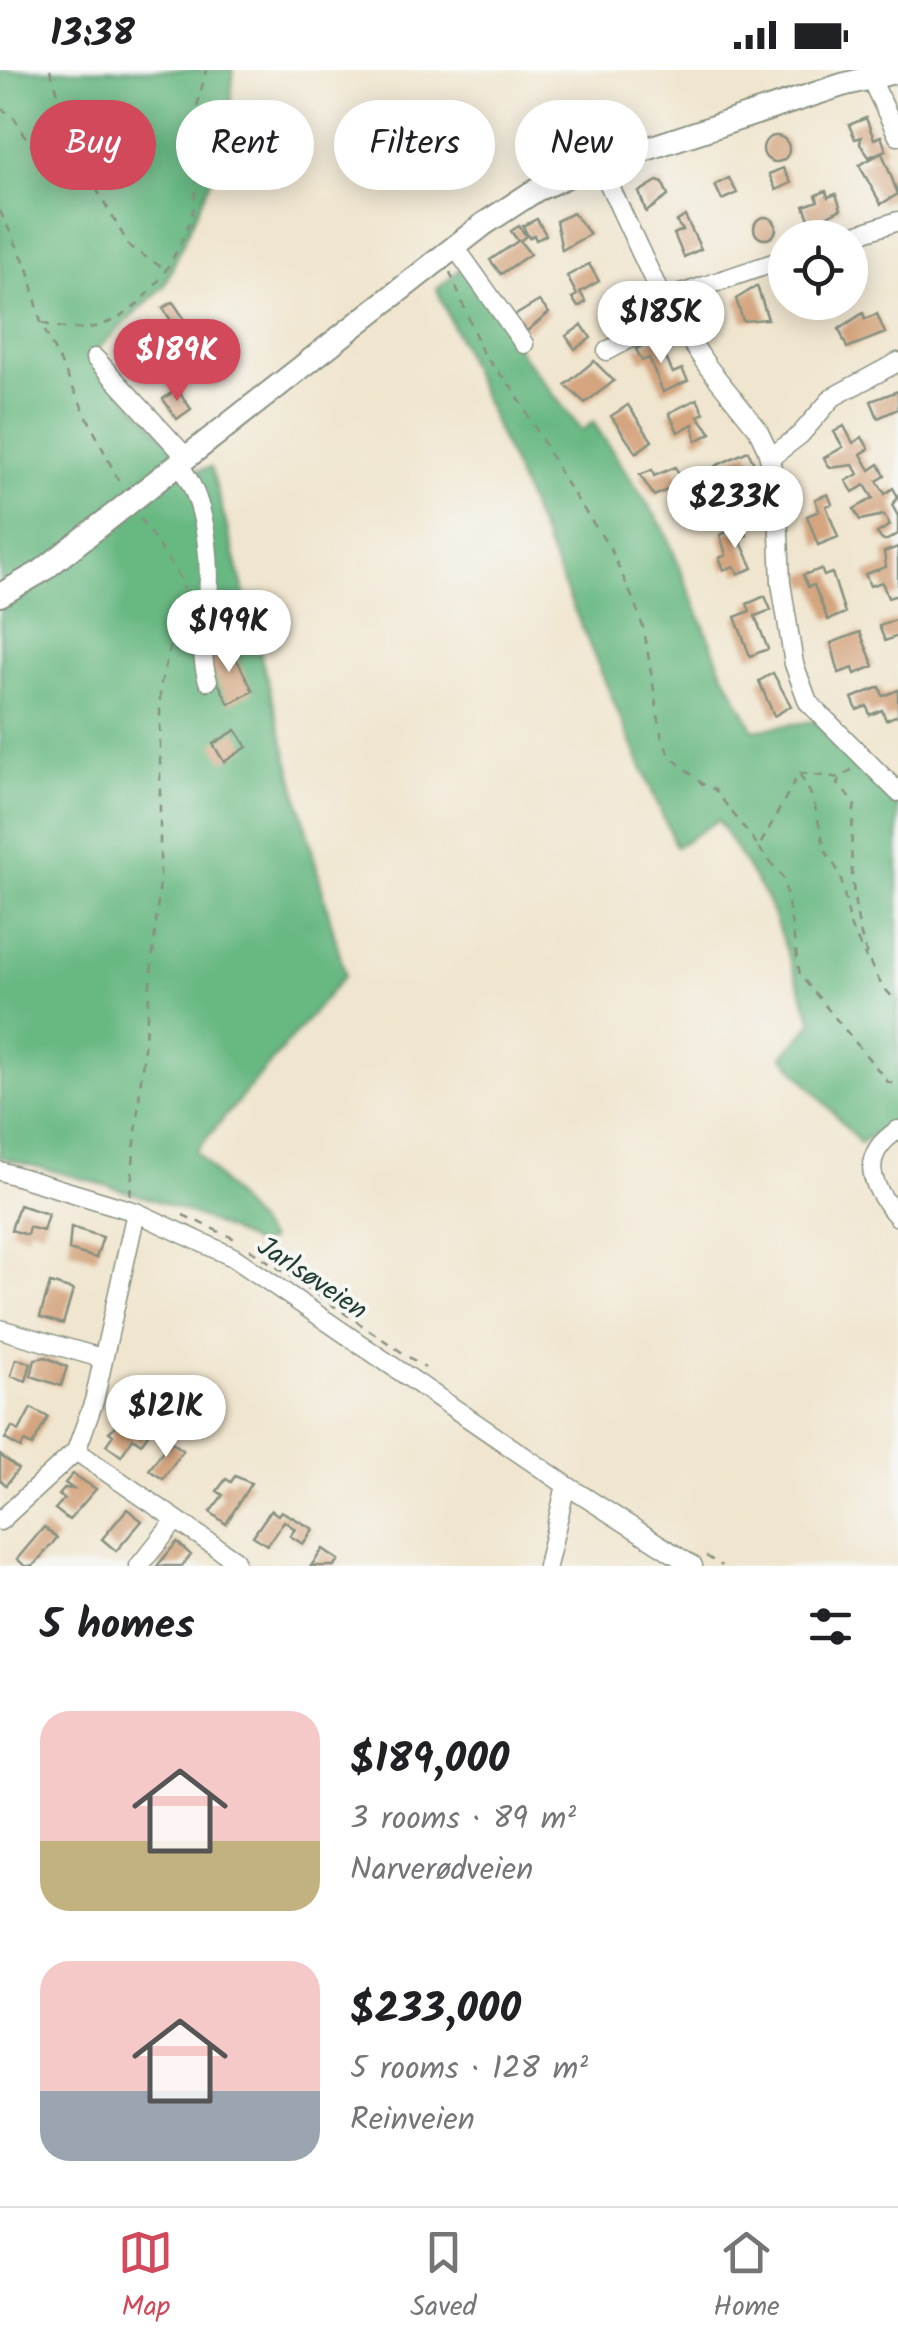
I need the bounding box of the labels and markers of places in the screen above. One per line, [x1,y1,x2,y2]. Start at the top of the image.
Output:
pin: $185K [591,281,731,366]
pin: $189K [107,319,247,404]
pin: $233K [665,466,805,551]
pin: $199K [159,590,299,675]
pin: $121K [96,1375,236,1460]

